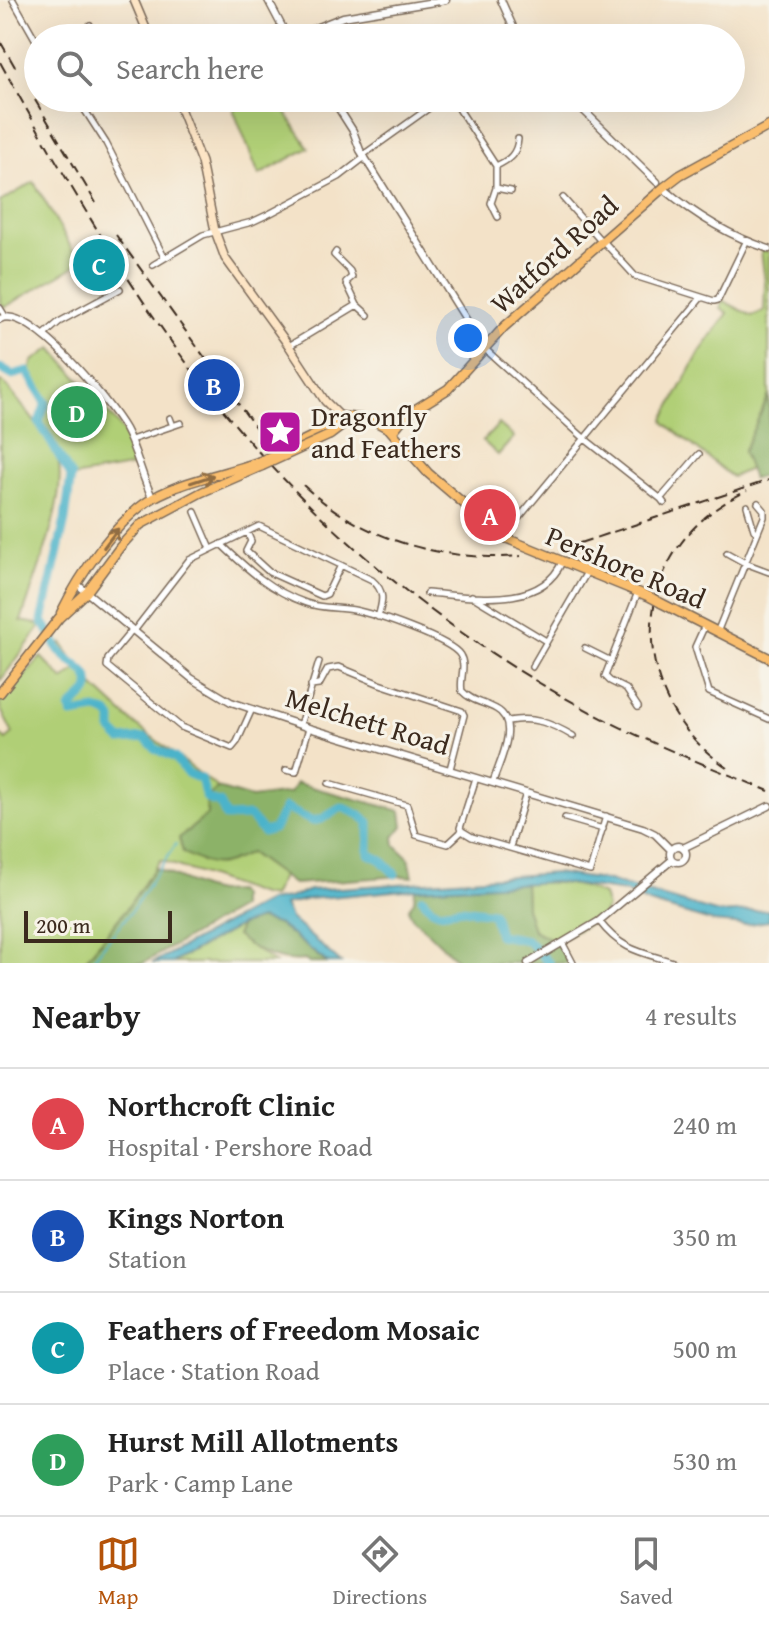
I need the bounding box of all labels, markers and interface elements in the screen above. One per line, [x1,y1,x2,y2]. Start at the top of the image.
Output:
search box [24,24,745,112]
icon: search [52,46,96,90]
text: Search here [116,46,264,90]
street label: Watford Road [480,185,627,322]
pin: C [73,235,125,295]
your location [448,318,488,358]
pin: B [188,355,240,415]
pin: D [51,382,103,442]
place label: Dragonfly and Feathers [311,395,461,468]
place icon: Dragonfly and Feathers [256,408,304,456]
one-way arrow [189,471,214,486]
pin: A [464,485,516,545]
street label: Pershore Road [540,514,712,619]
one-way arrow [103,527,119,549]
street label: Melchett Road [281,676,455,765]
scale bar [24,907,172,943]
text: 200 m [36,909,91,941]
text: Nearby [32,991,141,1040]
text: 4 results [645,996,737,1035]
text: Northcroft Clinic [108,1083,335,1127]
text: A [50,1105,66,1144]
text: 240 m [672,1105,737,1144]
text: Hospital · Pershore Road [108,1127,372,1166]
text: Kings Norton [108,1195,284,1239]
text: B [50,1217,66,1256]
text: 350 m [672,1217,737,1256]
text: Station [108,1239,187,1278]
text: Feathers of Freedom Mosaic [108,1307,480,1351]
text: C [51,1329,65,1368]
text: 500 m [672,1329,737,1368]
text: Place · Station Road [108,1351,320,1390]
text: Hurst Mill Allotments [108,1419,398,1463]
text: D [50,1441,66,1480]
text: 530 m [672,1441,737,1480]
text: Park · Camp Lane [108,1463,293,1502]
tab: Map [96,1532,140,1612]
tab: Directions [333,1532,427,1612]
tab: Saved [620,1532,673,1612]

